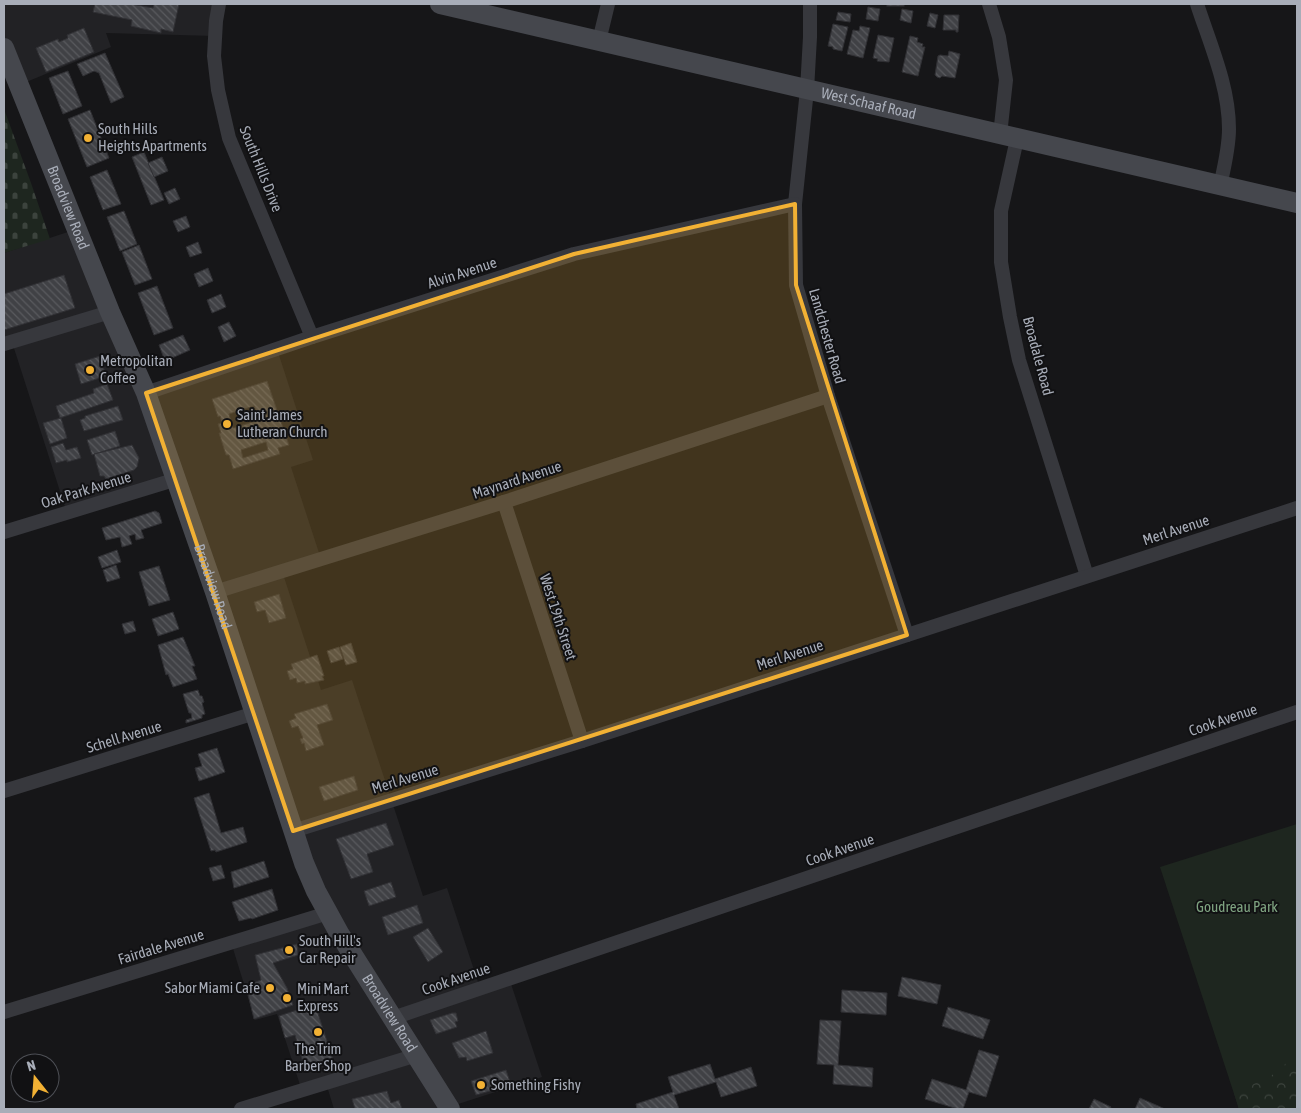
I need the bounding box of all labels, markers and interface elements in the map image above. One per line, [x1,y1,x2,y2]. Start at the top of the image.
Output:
street label: West Schaaf Road [820,84,918,122]
place label: South Hills Heights Apartments [98,120,207,154]
street label: South Hills Drive [237,124,286,214]
marker: South Hills Heights Apartments [82,132,94,144]
street label: Broadview Road [44,163,93,252]
street label: Alvin Avenue [425,253,499,292]
street label: Landchester Road [806,286,849,385]
street label: Broadale Road [1020,315,1057,397]
place label: Metropolitan Coffee [100,352,173,386]
marker: Metropolitan Coffee [84,364,96,376]
place label: Saint James Lutheran Church [237,406,327,440]
marker: Saint James Lutheran Church [221,418,233,430]
street label: Maynard Avenue [470,457,564,502]
street label: Oak Park Avenue [39,468,133,511]
street label: Merl Avenue [1140,511,1211,548]
street label: Broadview Road [191,542,236,631]
street label: West 19th Street [537,572,580,662]
street label: Merl Avenue [754,636,825,673]
street label: Cook Avenue [1186,700,1259,739]
street label: Schell Avenue [84,717,164,756]
street label: Merl Avenue [369,760,440,797]
street label: Cook Avenue [803,830,876,869]
park label: Goudreau Park [1196,898,1278,915]
street label: Fairdale Avenue [116,925,206,968]
place label: South Hill's Car Repair [299,932,361,966]
marker: South Hill's Car Repair [283,944,295,956]
street label: Cook Avenue [419,959,492,998]
street label: Broadview Road [359,971,421,1055]
place label: Sabor Miami Cafe [165,979,260,996]
place label: Mini Mart Express [297,980,349,1014]
marker: Sabor Miami Cafe [264,982,276,994]
marker: Mini Mart Express [281,992,293,1004]
marker: The Trim Barber Shop [312,1026,324,1038]
place label: The Trim Barber Shop [285,1040,351,1074]
north arrow [10,1053,60,1103]
text: N [25,1057,37,1074]
place label: Something Fishy [491,1076,581,1093]
marker: Something Fishy [475,1079,487,1091]

